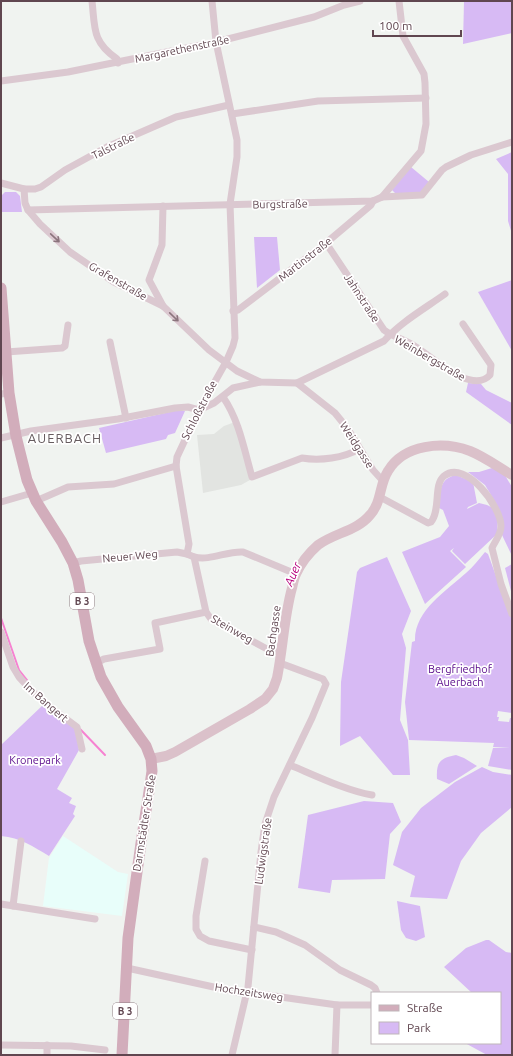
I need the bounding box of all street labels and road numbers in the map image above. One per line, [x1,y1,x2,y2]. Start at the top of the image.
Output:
street label: Margarethenstraße [134,33,230,65]
street label: Talstraße [90,131,136,161]
street label: Burgstraße [252,198,308,210]
street label: Martinstraße [276,234,334,284]
street label: Grafenstraße [87,259,149,303]
street label: Jahnstraße [342,272,382,324]
street label: Weinbergstraße [393,333,467,383]
street label: Schloßstraße [179,378,219,442]
street label: Weidgasse [338,420,376,470]
street label: Neuer Weg [102,548,158,564]
road number: B 3 [70,593,94,609]
street label: Bachgasse [263,605,283,657]
street label: Steinweg [209,612,255,646]
street label: Im Bangert [21,680,71,725]
street label: Darmstädter Straße [130,774,158,872]
street label: Ludwigstraße [252,817,274,885]
street label: Hochzeitsweg [214,981,284,1003]
road number: B 3 [113,1003,137,1019]

